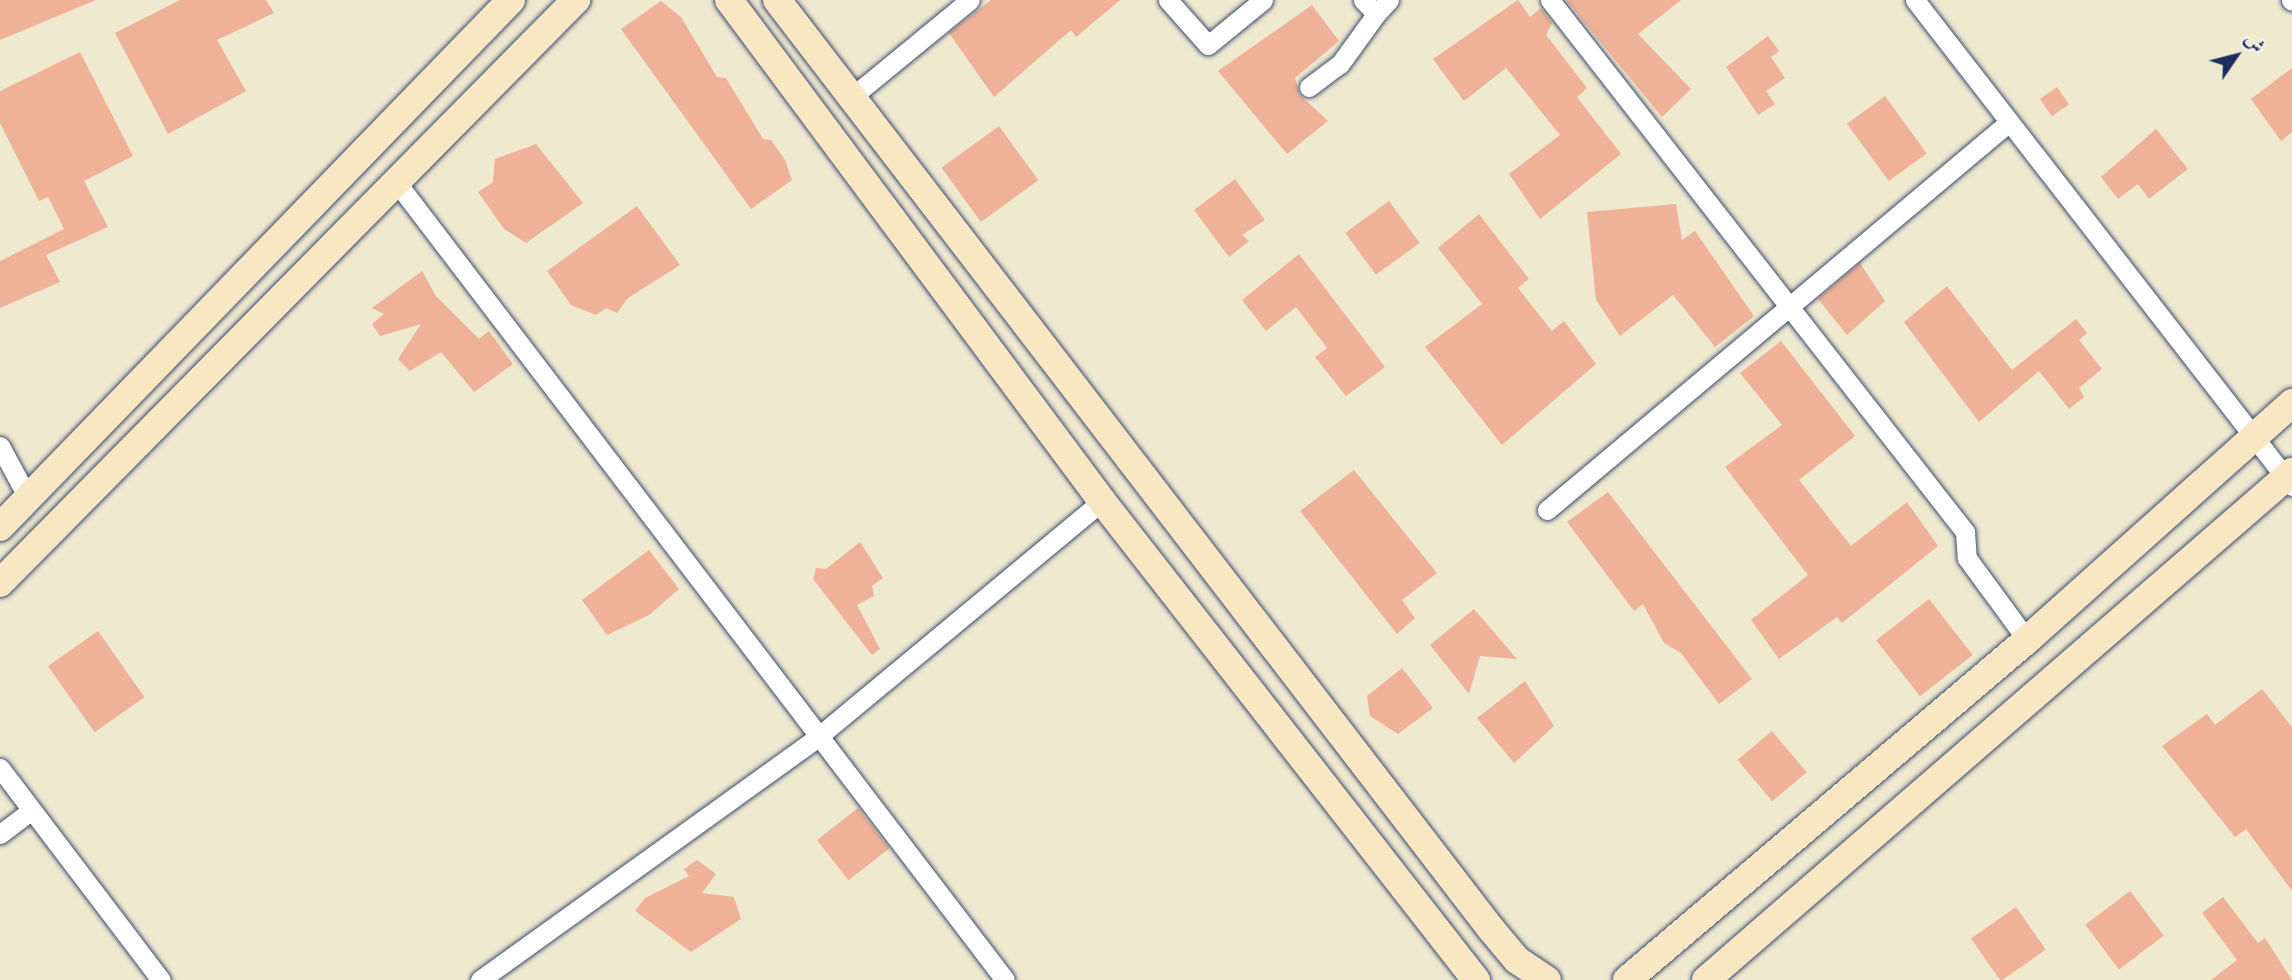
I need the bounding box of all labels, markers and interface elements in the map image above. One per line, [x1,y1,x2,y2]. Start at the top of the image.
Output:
north arrow [2201,21,2271,91]
text: ش [2237,28,2270,59]

